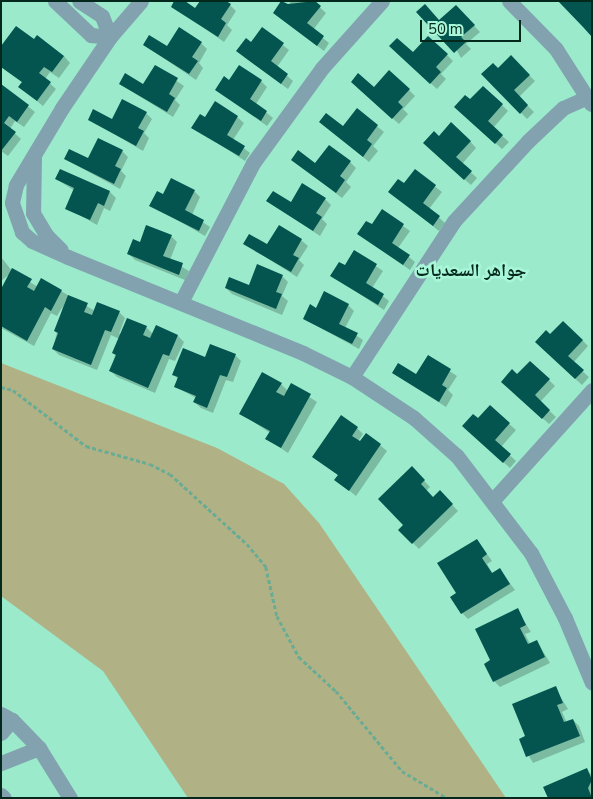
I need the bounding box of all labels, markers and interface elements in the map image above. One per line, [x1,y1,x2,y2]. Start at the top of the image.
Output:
scale bar [423,10,524,42]
text: 50 m [428,19,463,39]
district label: جواهر السعديات [415,259,527,281]

